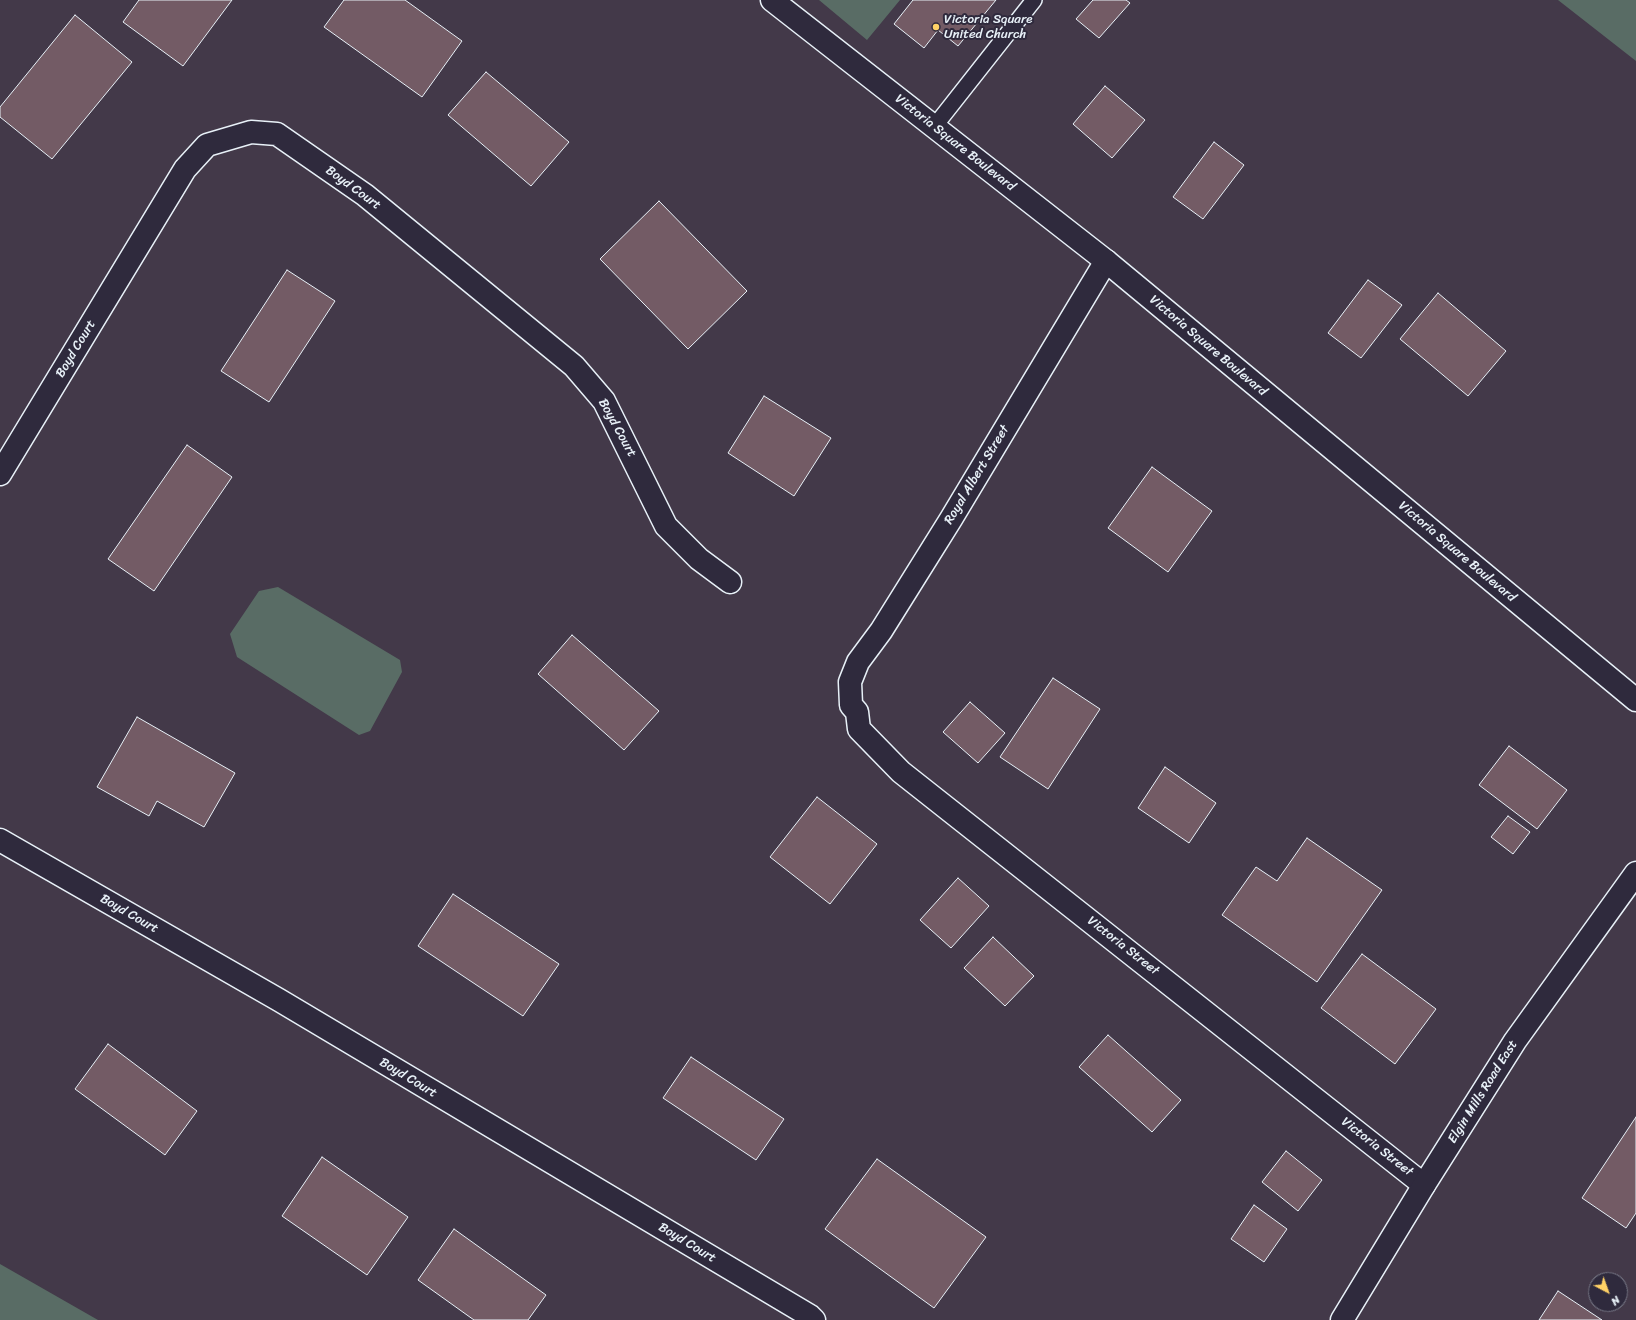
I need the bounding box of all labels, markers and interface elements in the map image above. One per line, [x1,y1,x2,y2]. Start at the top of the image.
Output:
place label: Victoria Square United Church [944,12,1032,43]
marker: Victoria Square United Church [931,22,941,32]
street label: Victoria Square Boulevard [892,91,1018,195]
street label: Boyd Court [322,163,384,213]
street label: Victoria Square Boulevard [1146,292,1270,400]
street label: Boyd Court [53,317,99,381]
street label: Boyd Court [595,396,639,460]
street label: Royal Albert Street [941,423,1013,527]
street label: Victoria Square Boulevard [1395,498,1519,606]
street label: Boyd Court [97,891,161,937]
street label: Victoria Street [1084,913,1162,979]
street label: Elgin Mills Road East [1445,1038,1521,1146]
street label: Boyd Court [376,1055,440,1101]
street label: Victoria Street [1338,1114,1416,1180]
street label: Boyd Court [655,1220,719,1266]
north arrow [1588,1272,1628,1312]
text: N [1606,1291,1625,1310]

